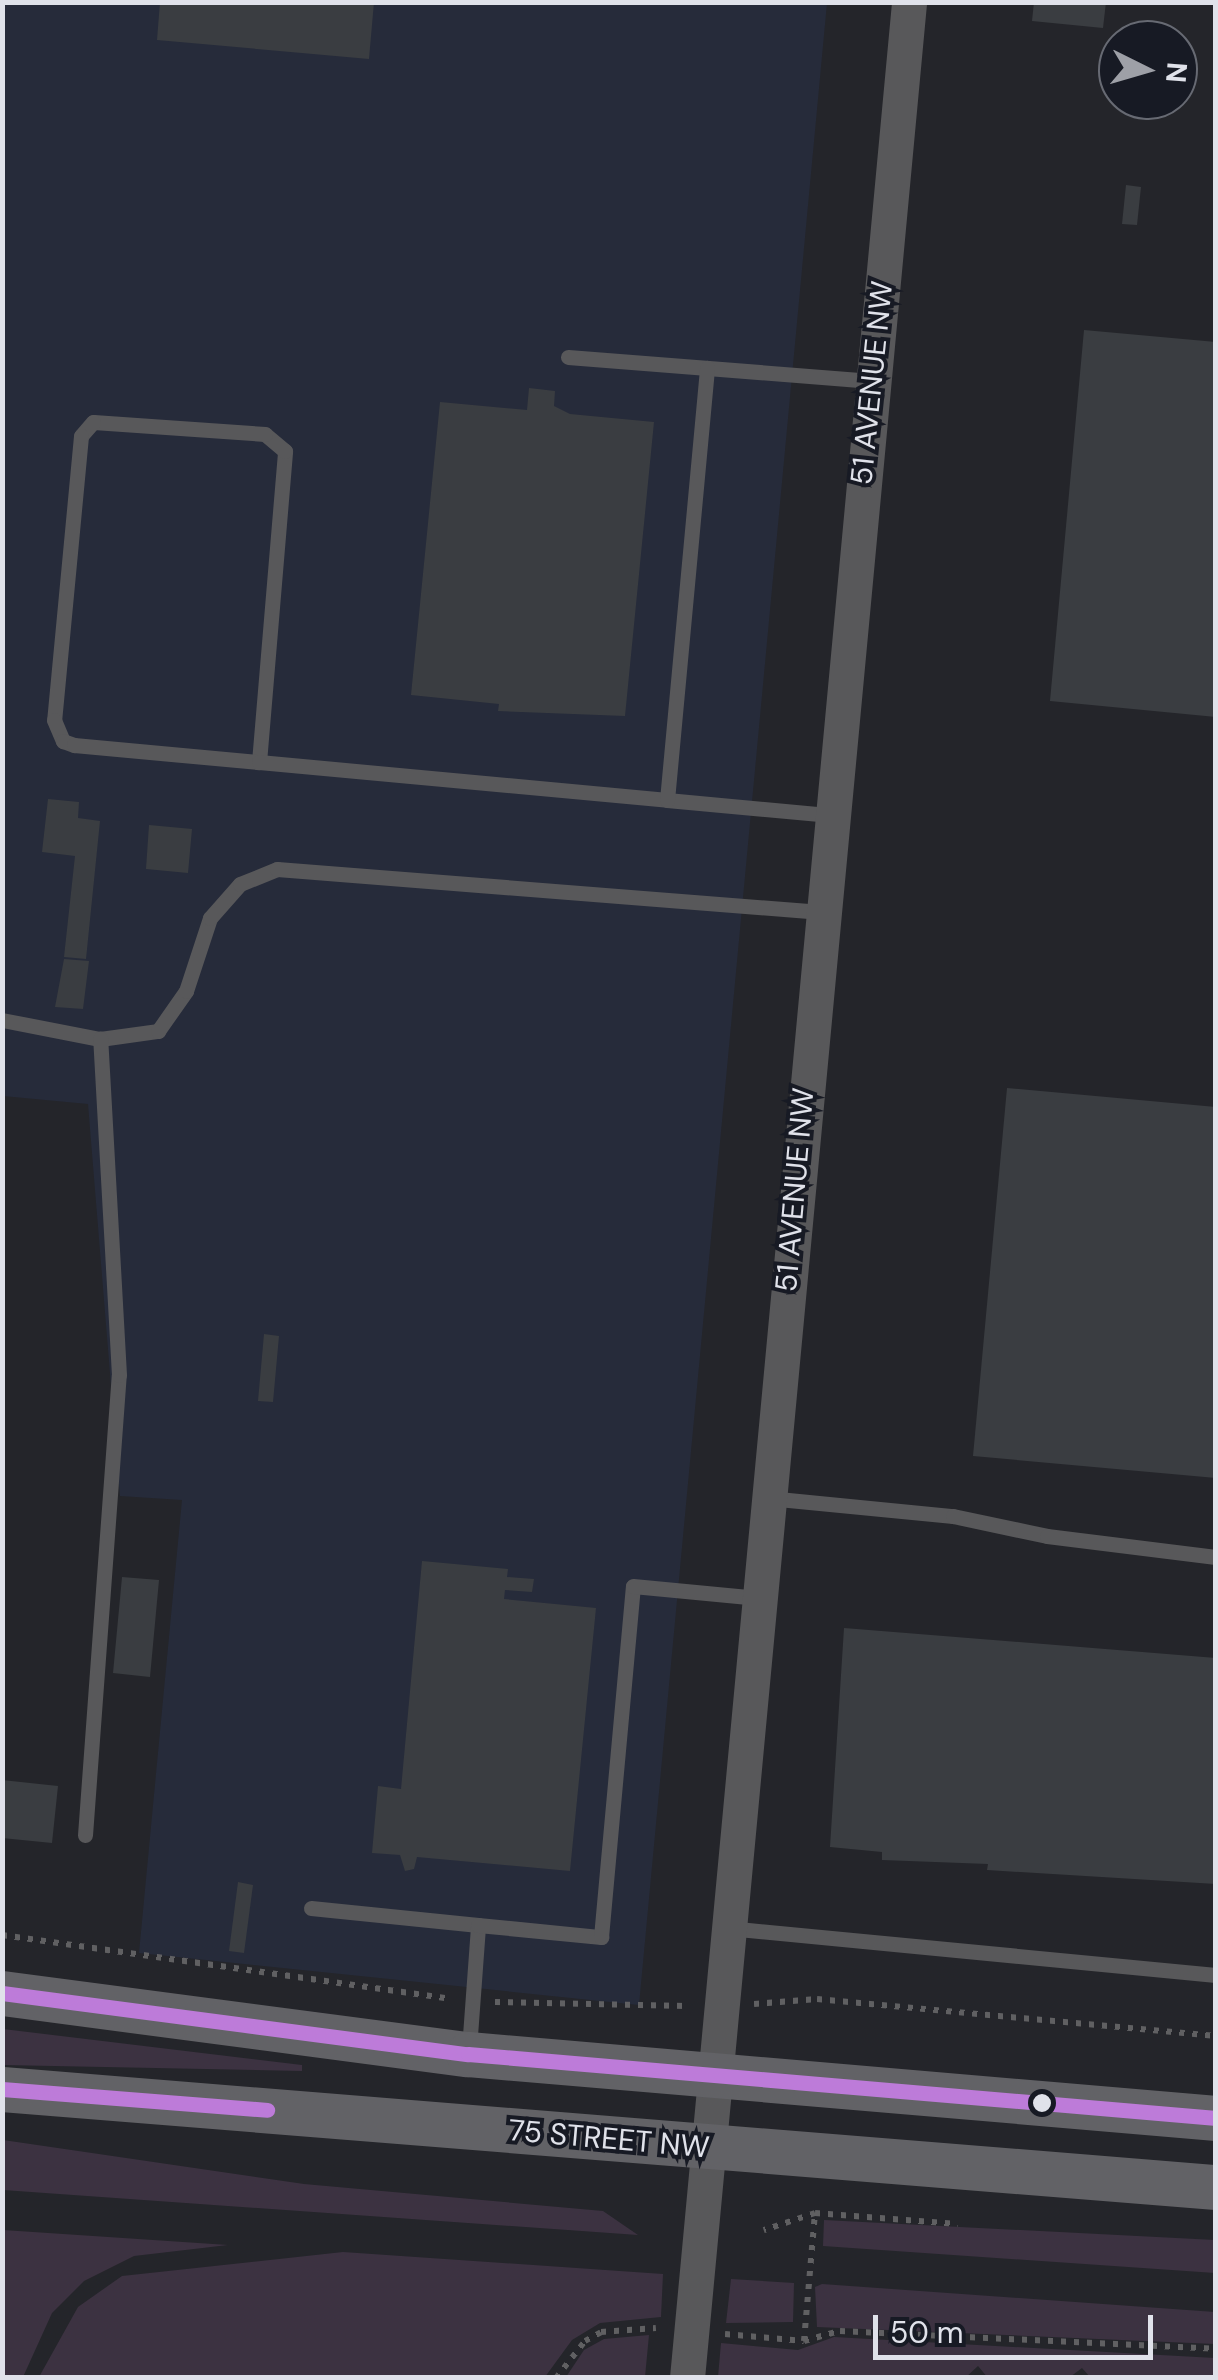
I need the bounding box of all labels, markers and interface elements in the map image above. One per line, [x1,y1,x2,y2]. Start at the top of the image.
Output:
north arrow [1098,20,1198,120]
text: N [1157,61,1196,84]
street label: 51 AVENUE NW [843,279,901,487]
street label: 51 AVENUE NW [768,1086,822,1294]
unlabelled marker [1032,2093,1052,2113]
street label: 75 STREET NW [507,2112,711,2166]
scale bar [878,2295,1158,2357]
text: 50 m [890,2313,964,2352]

